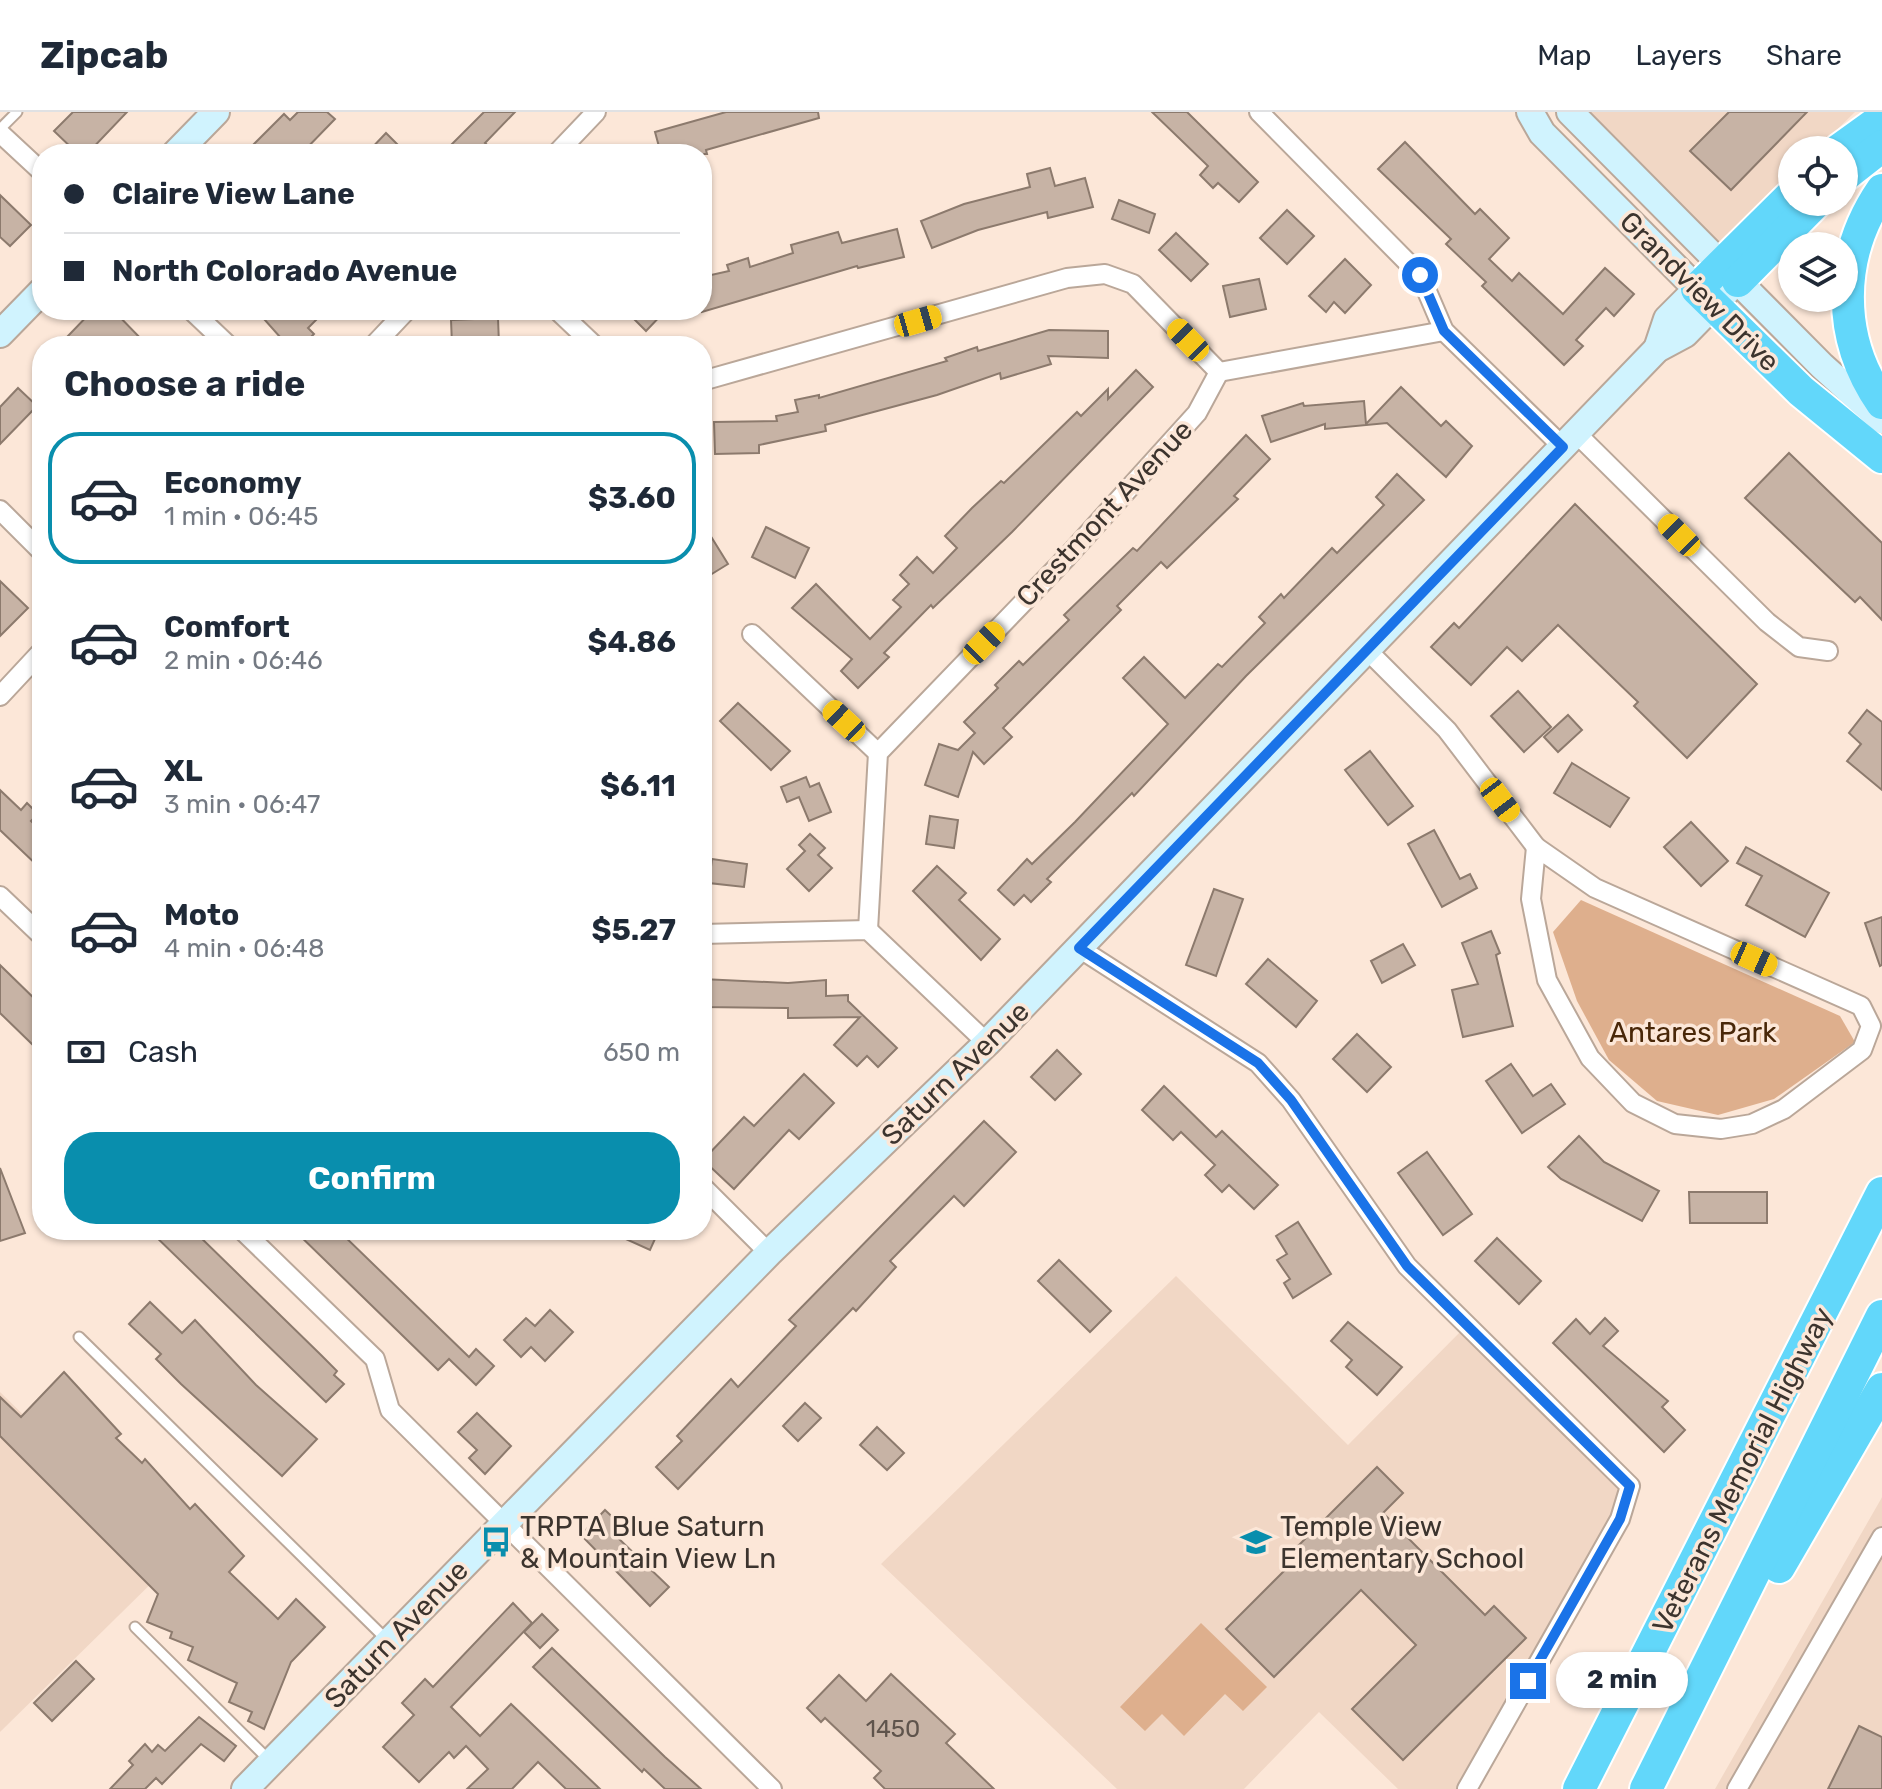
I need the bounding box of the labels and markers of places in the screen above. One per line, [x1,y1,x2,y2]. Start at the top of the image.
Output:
place label: TRPTA Blue Saturn & Mountain View Ln [520,1510,776,1575]
place label: Temple View Elementary School [1280,1510,1524,1575]
bus stop icon: TRPTA Blue Saturn & Mountain View Ln [479,1525,513,1559]
school or university icon: Temple View Elementary School [1239,1525,1273,1559]

